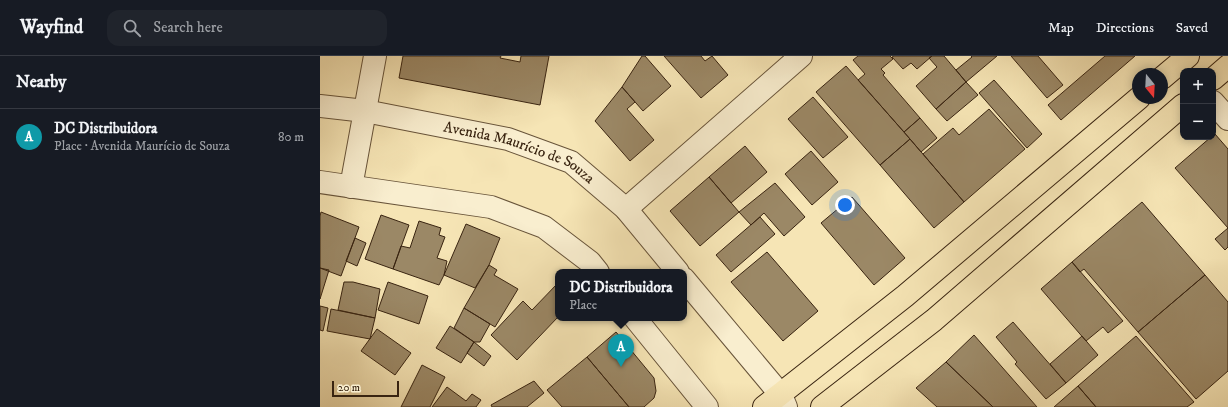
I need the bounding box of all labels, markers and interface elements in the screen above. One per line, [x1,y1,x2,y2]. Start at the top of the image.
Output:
search box [107,10,387,46]
text: Wayfind [20,16,83,39]
icon: search [121,17,143,39]
text: Search here [153,18,223,37]
text: Map [1048,19,1074,37]
text: Directions [1096,19,1154,37]
text: Saved [1176,19,1208,37]
north arrow [1132,68,1168,104]
map controls [1180,68,1216,140]
button: + [1180,68,1216,104]
text: Nearby [16,71,66,93]
button: − [1180,104,1216,140]
street label: Avenida Maurício de Souza [442,118,599,188]
text: DC Distribuidora [54,119,158,138]
text: A [25,129,33,145]
text: 80 m [278,129,304,145]
text: Place · Avenida Maurício de Souza [54,138,230,154]
your location [835,195,855,215]
popup [555,269,687,321]
text: DC Distribuidora [569,278,673,297]
text: Place [569,297,597,313]
pin: A [608,334,634,367]
scale bar [332,379,399,398]
text: 20 m [338,381,360,395]

